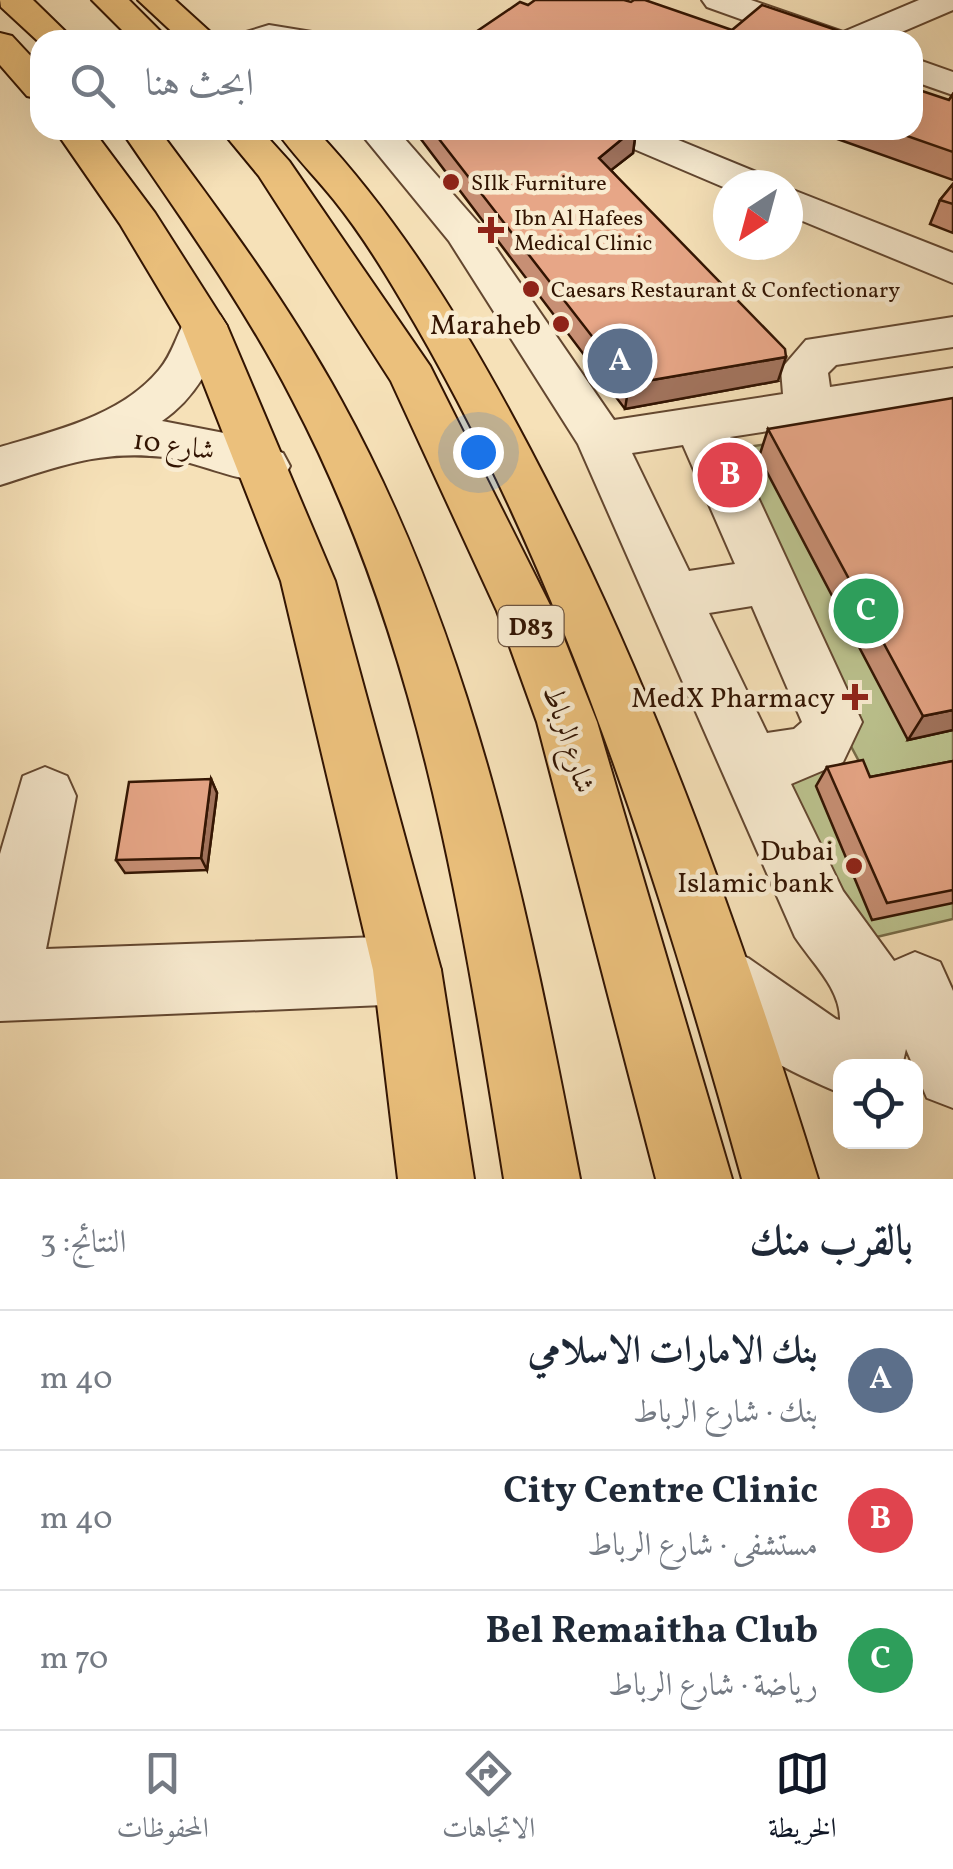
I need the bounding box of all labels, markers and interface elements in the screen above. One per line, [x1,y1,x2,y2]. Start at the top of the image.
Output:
search box [30,30,923,140]
icon: search [65,58,120,113]
text: ابحث هنا [145,59,254,112]
place label: SIlk Furniture [471,169,607,200]
north arrow [713,170,803,260]
marker: SIlk Furniture [440,171,462,193]
place label: Ibn Al Hafees Medical Clinic [514,204,653,260]
marker: Ibn Al Hafees Medical Clinic [478,217,504,243]
place label: Caesars Restaurant & Confectionary [551,276,900,307]
marker: Caesars Restaurant & Confectionary [520,278,542,300]
place label: Maraheb [430,307,541,346]
marker: Maraheb [550,313,572,335]
pin: A [588,324,652,398]
street label: شارع 10 [130,421,217,473]
your location [453,427,504,478]
pin: B [698,438,762,512]
pin: C [834,574,898,648]
road number: D83 [498,606,564,646]
place label: MedX Pharmacy [631,680,835,719]
street label: شارع الرباط [530,681,603,799]
marker: MedX Pharmacy [844,686,866,708]
place label: Dubai Islamic bank [677,833,834,904]
marker: Dubai Islamic bank [843,855,865,877]
map controls [833,1059,923,1149]
button: locate [833,1059,923,1149]
text: بالقرب منك [749,1214,913,1273]
text: النتائج: 3 [40,1222,127,1266]
text: بنك الامارات الاسلامي [528,1326,818,1379]
text: 40 m [40,1358,112,1402]
text: A [869,1358,892,1402]
text: بنك · شارع الرباط [633,1392,818,1436]
text: City Centre Clinic [503,1466,818,1519]
text: 40 m [40,1498,112,1542]
text: B [870,1498,891,1542]
text: مستشفى · شارع الرباط [587,1525,818,1569]
text: Bel Remaitha Club [486,1606,818,1659]
text: 70 m [40,1638,108,1682]
text: C [870,1638,891,1682]
text: رياضة · شارع الرباط [608,1665,818,1709]
tab: المحفوظات [117,1746,209,1855]
tab: الاتجاهات [442,1746,535,1855]
tab: الخريطة [768,1746,836,1855]

